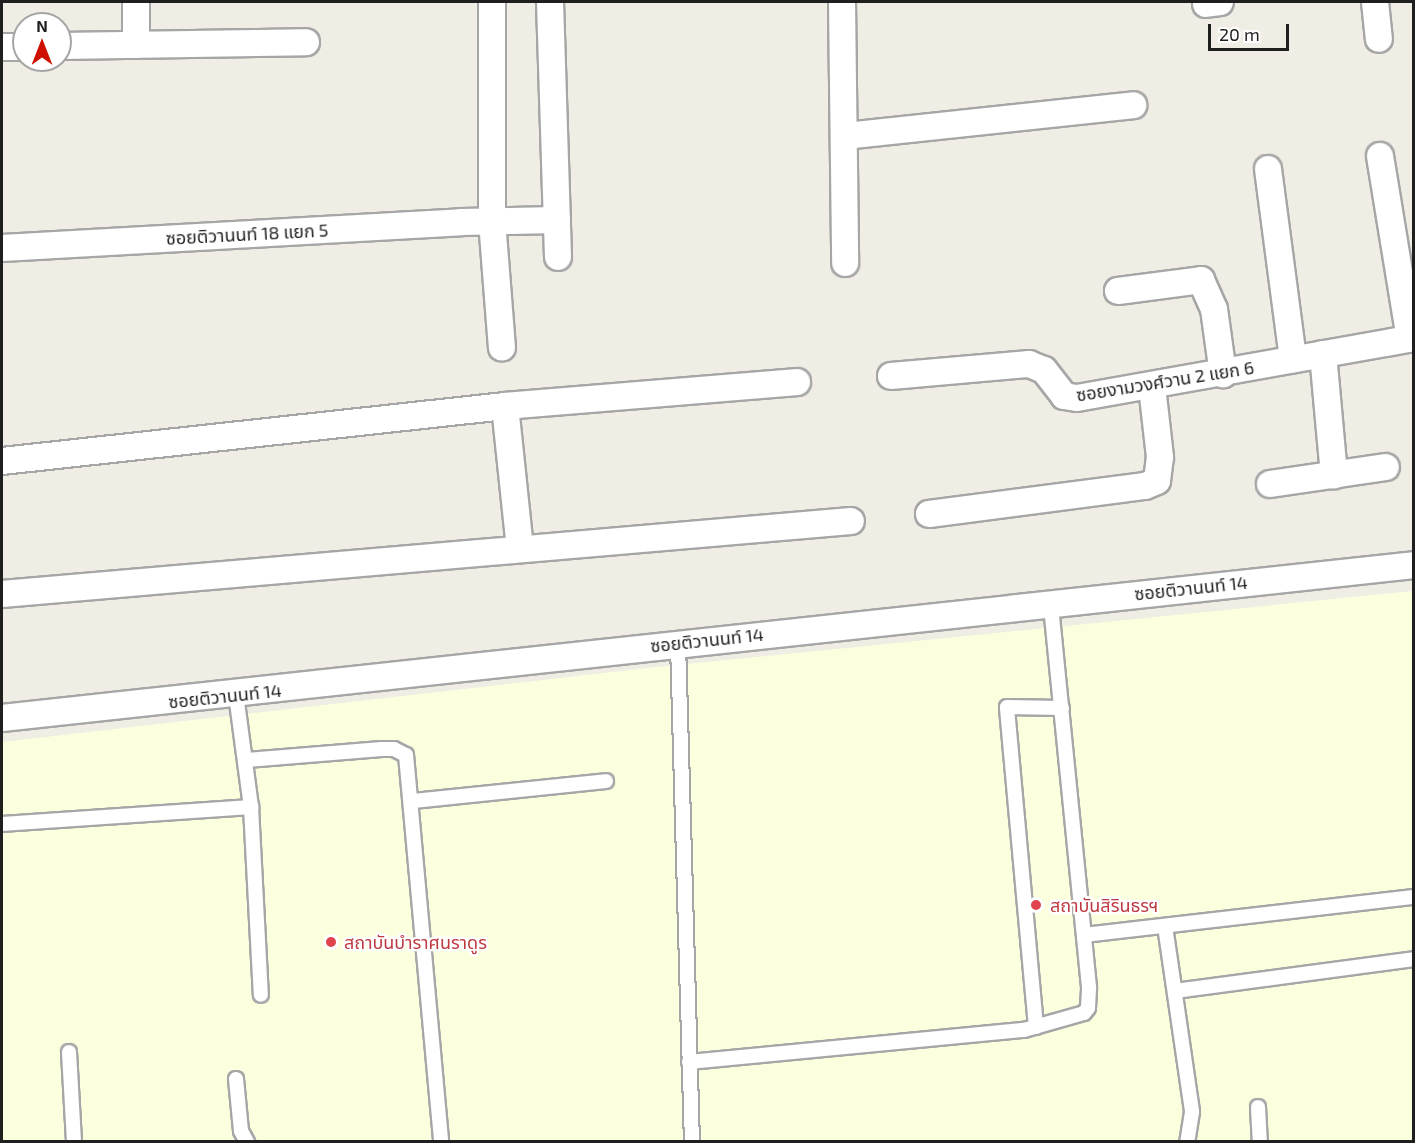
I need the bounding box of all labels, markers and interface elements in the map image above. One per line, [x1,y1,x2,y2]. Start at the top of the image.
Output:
north arrow [12,12,72,72]
scale bar [1211,12,1292,50]
text: N [36,16,48,35]
text: 20 m [1219,23,1260,45]
street label: ซอยติวานนท์ 18 แยก 5 [165,219,329,249]
street label: ซอยงามวงศ์วาน 2 แยก 6 [1075,356,1255,406]
street label: ซอยติวานนท์ 14 [1133,571,1249,605]
street label: ซอยติวานนท์ 14 [649,623,765,657]
street label: ซอยติวานนท์ 14 [167,679,283,713]
place label: สถาบันสิรินธรฯ [1050,894,1158,916]
marker: สถาบันสิรินธรฯ [1027,896,1045,914]
place label: สถาบันบำราศนราดูร [344,931,487,953]
marker: สถาบันบำราศนราดูร [322,933,340,951]

